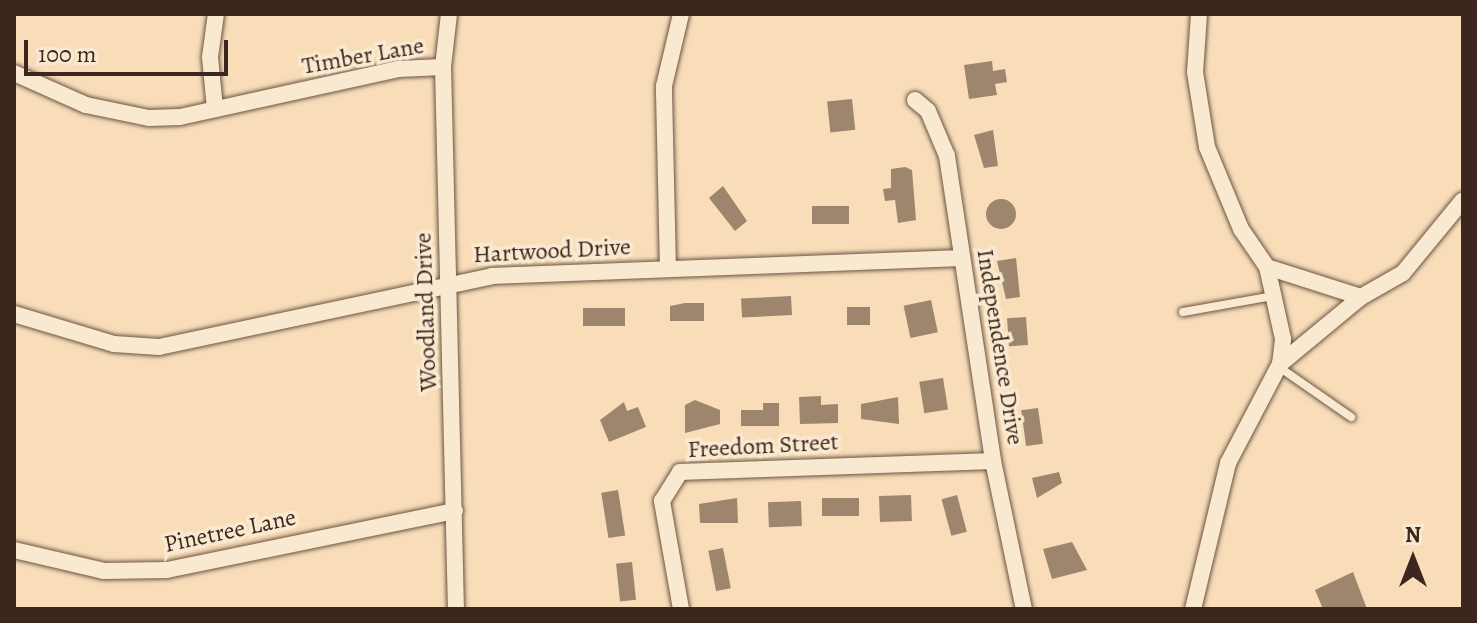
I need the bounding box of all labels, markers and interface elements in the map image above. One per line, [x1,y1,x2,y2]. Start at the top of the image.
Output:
scale bar [28,24,232,74]
street label: Timber Lane [300,31,426,81]
text: 100 m [38,38,97,70]
street label: Woodland Drive [409,232,443,392]
street label: Hartwood Drive [472,232,632,270]
street label: Independence Drive [970,247,1030,447]
street label: Freedom Street [687,428,839,464]
street label: Pinetree Lane [161,503,299,559]
north arrow [1373,519,1453,599]
text: N [1405,520,1421,550]

